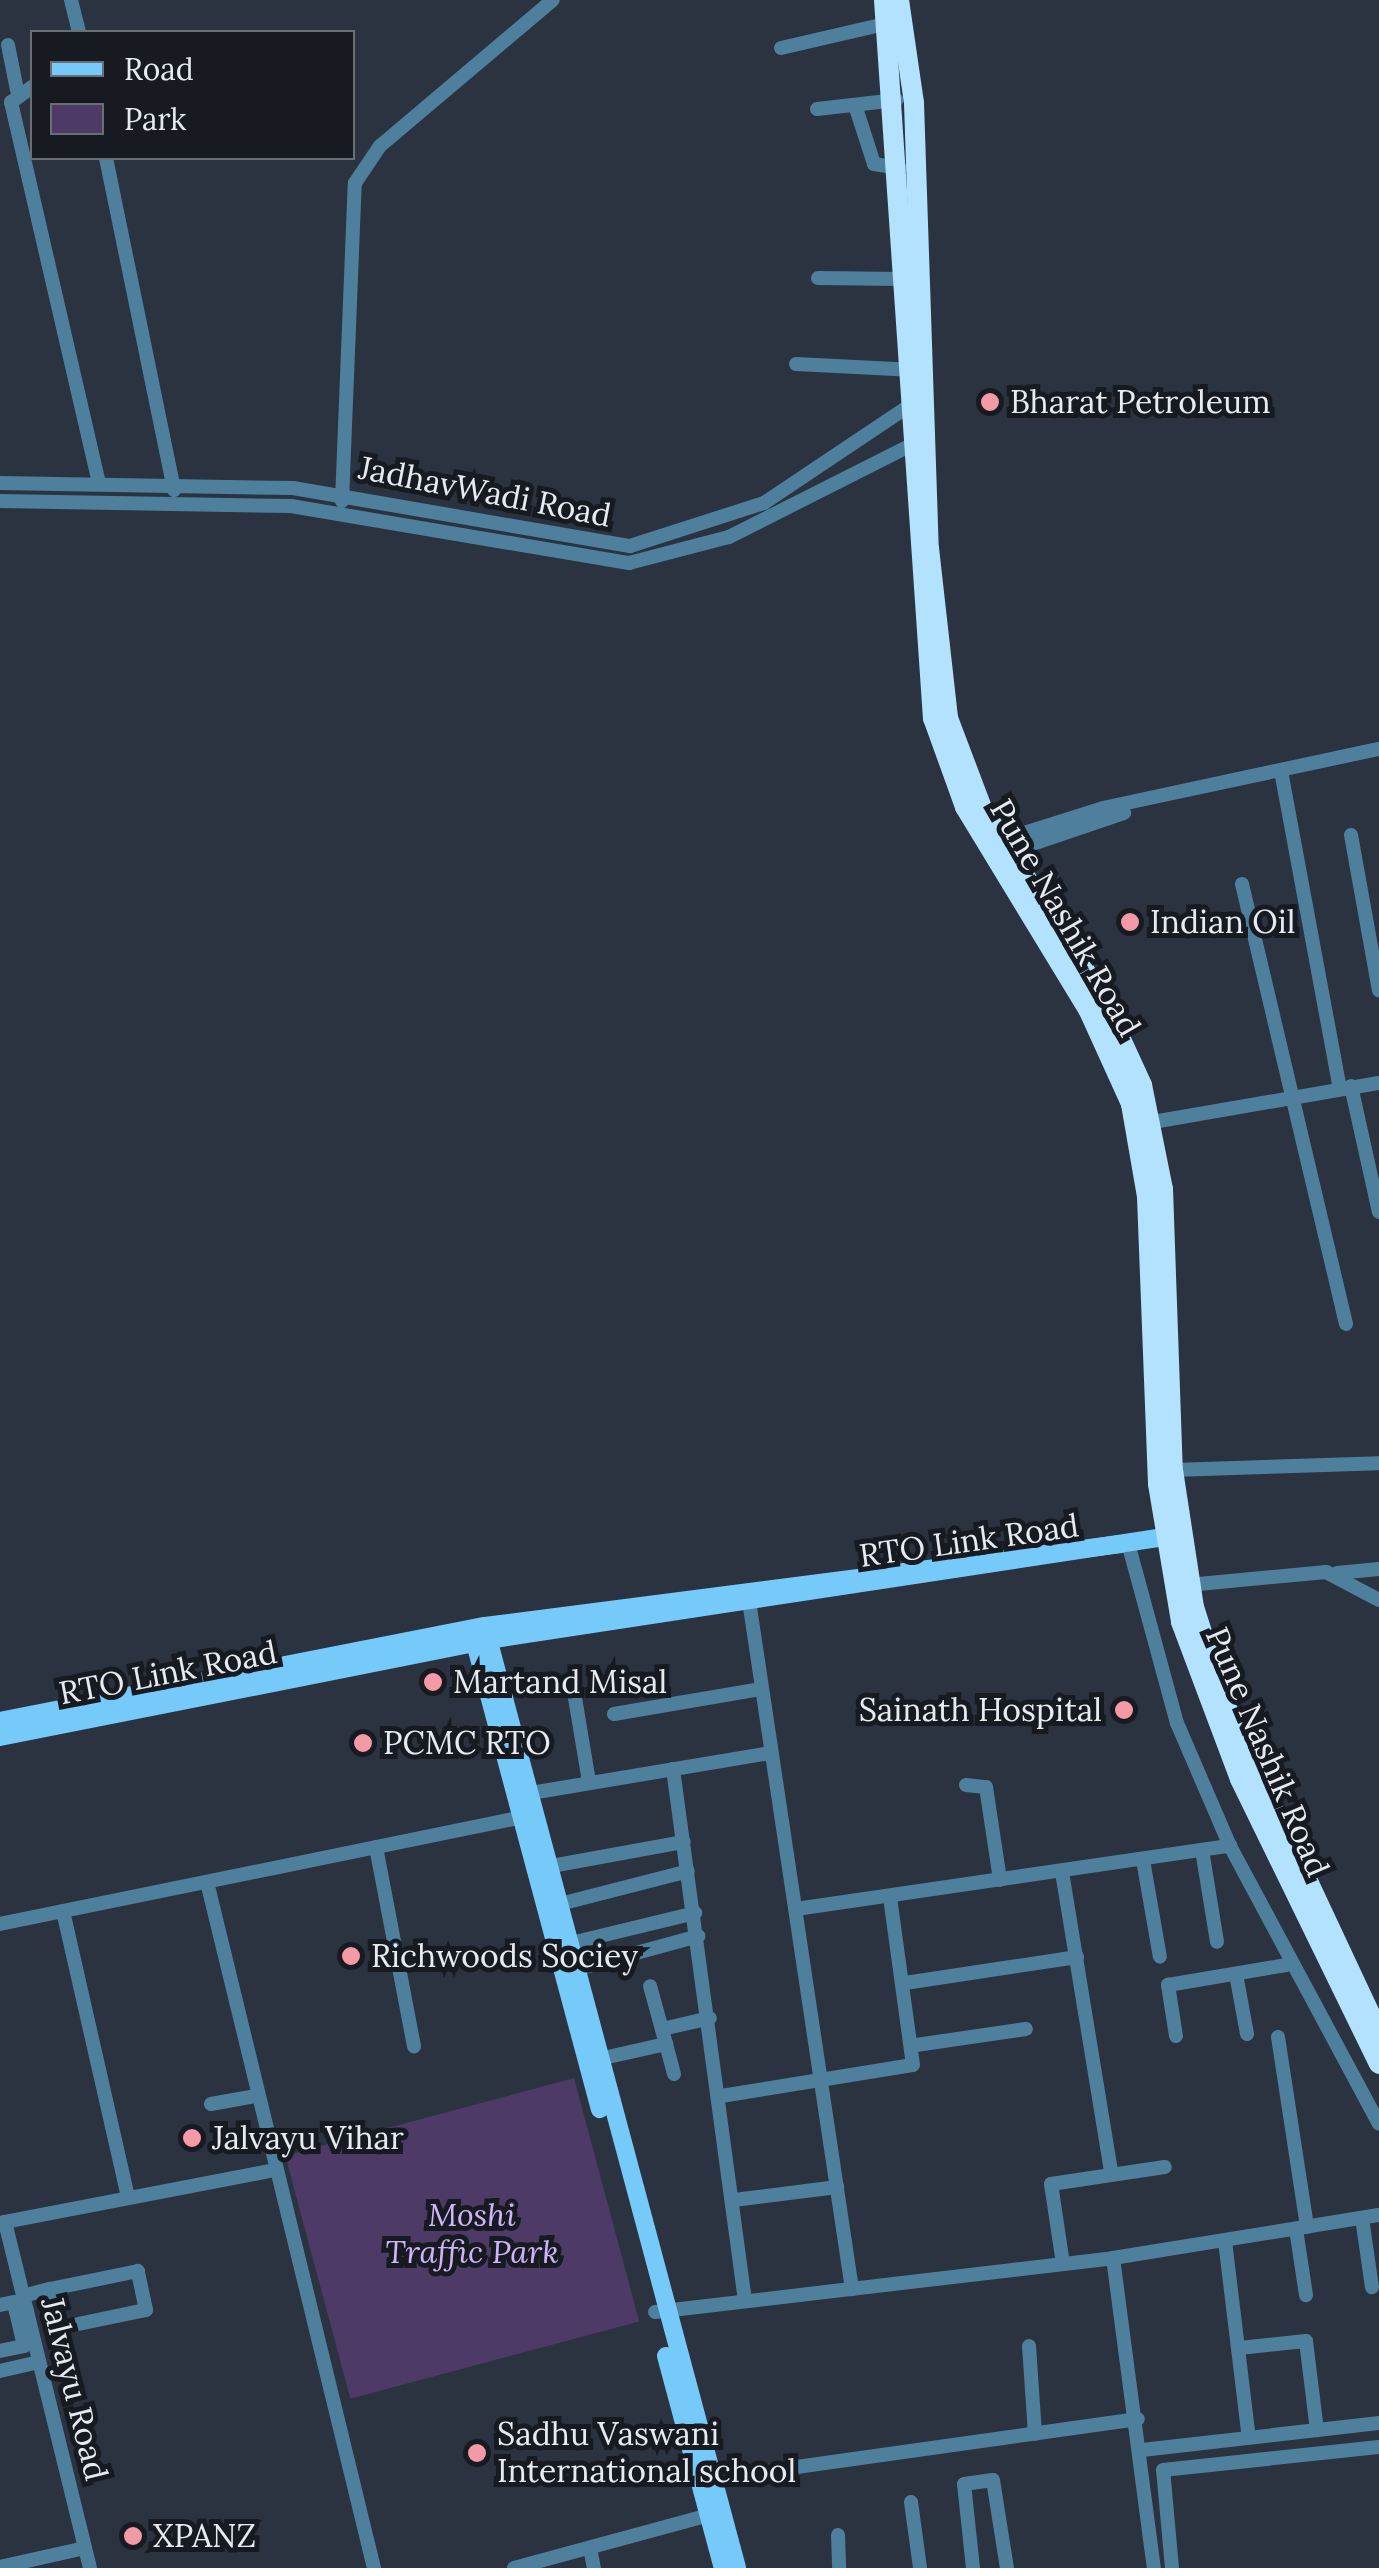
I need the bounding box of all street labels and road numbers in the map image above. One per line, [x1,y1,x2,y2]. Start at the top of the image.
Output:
street label: JadhavWadi Road [356,449,614,535]
street label: Pune Nashik Road [982,793,1148,1043]
street label: RTO Link Road [857,1507,1081,1575]
street label: Pune Nashik Road [1197,1622,1337,1882]
street label: RTO Link Road [56,1633,280,1713]
street label: Jalvayu Road [33,2294,115,2484]

